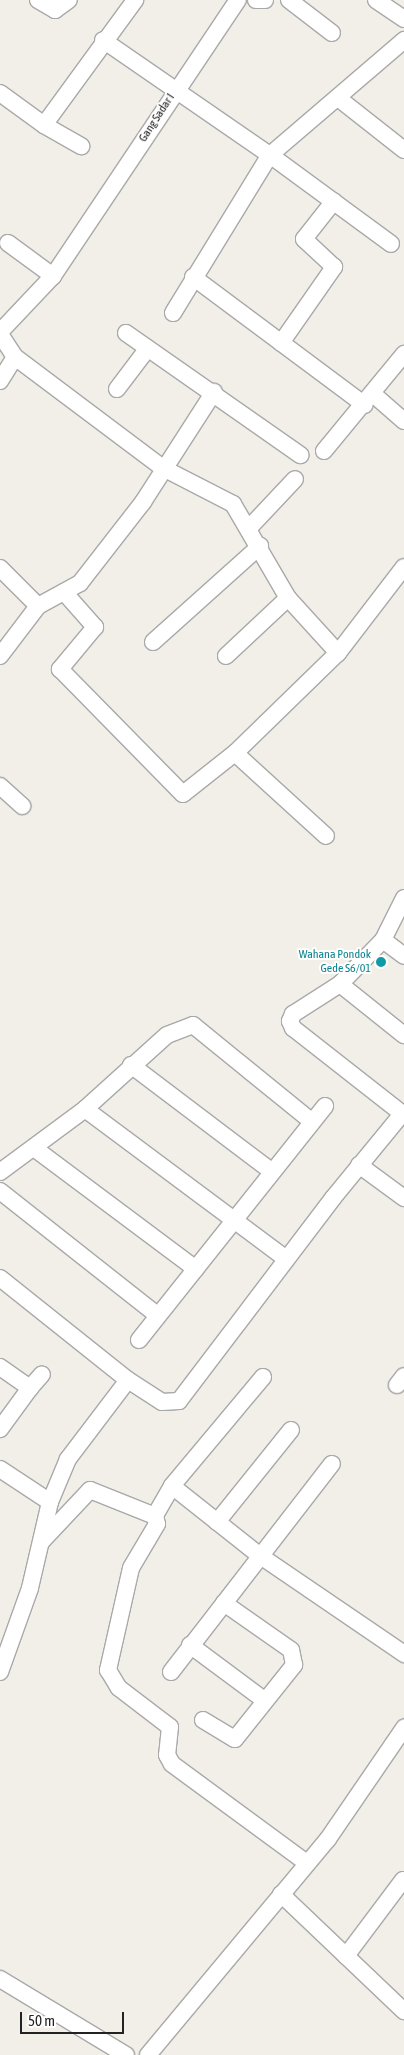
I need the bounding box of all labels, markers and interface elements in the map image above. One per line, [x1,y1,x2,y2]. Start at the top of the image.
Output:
street label: Gang Sadar I [136,91,178,145]
place label: Wahana Pondok Gede S6/01 [299,948,371,976]
marker: Wahana Pondok Gede S6/01 [375,956,387,968]
scale bar [22,2002,126,2034]
text: 50 m [28,2012,55,2029]

